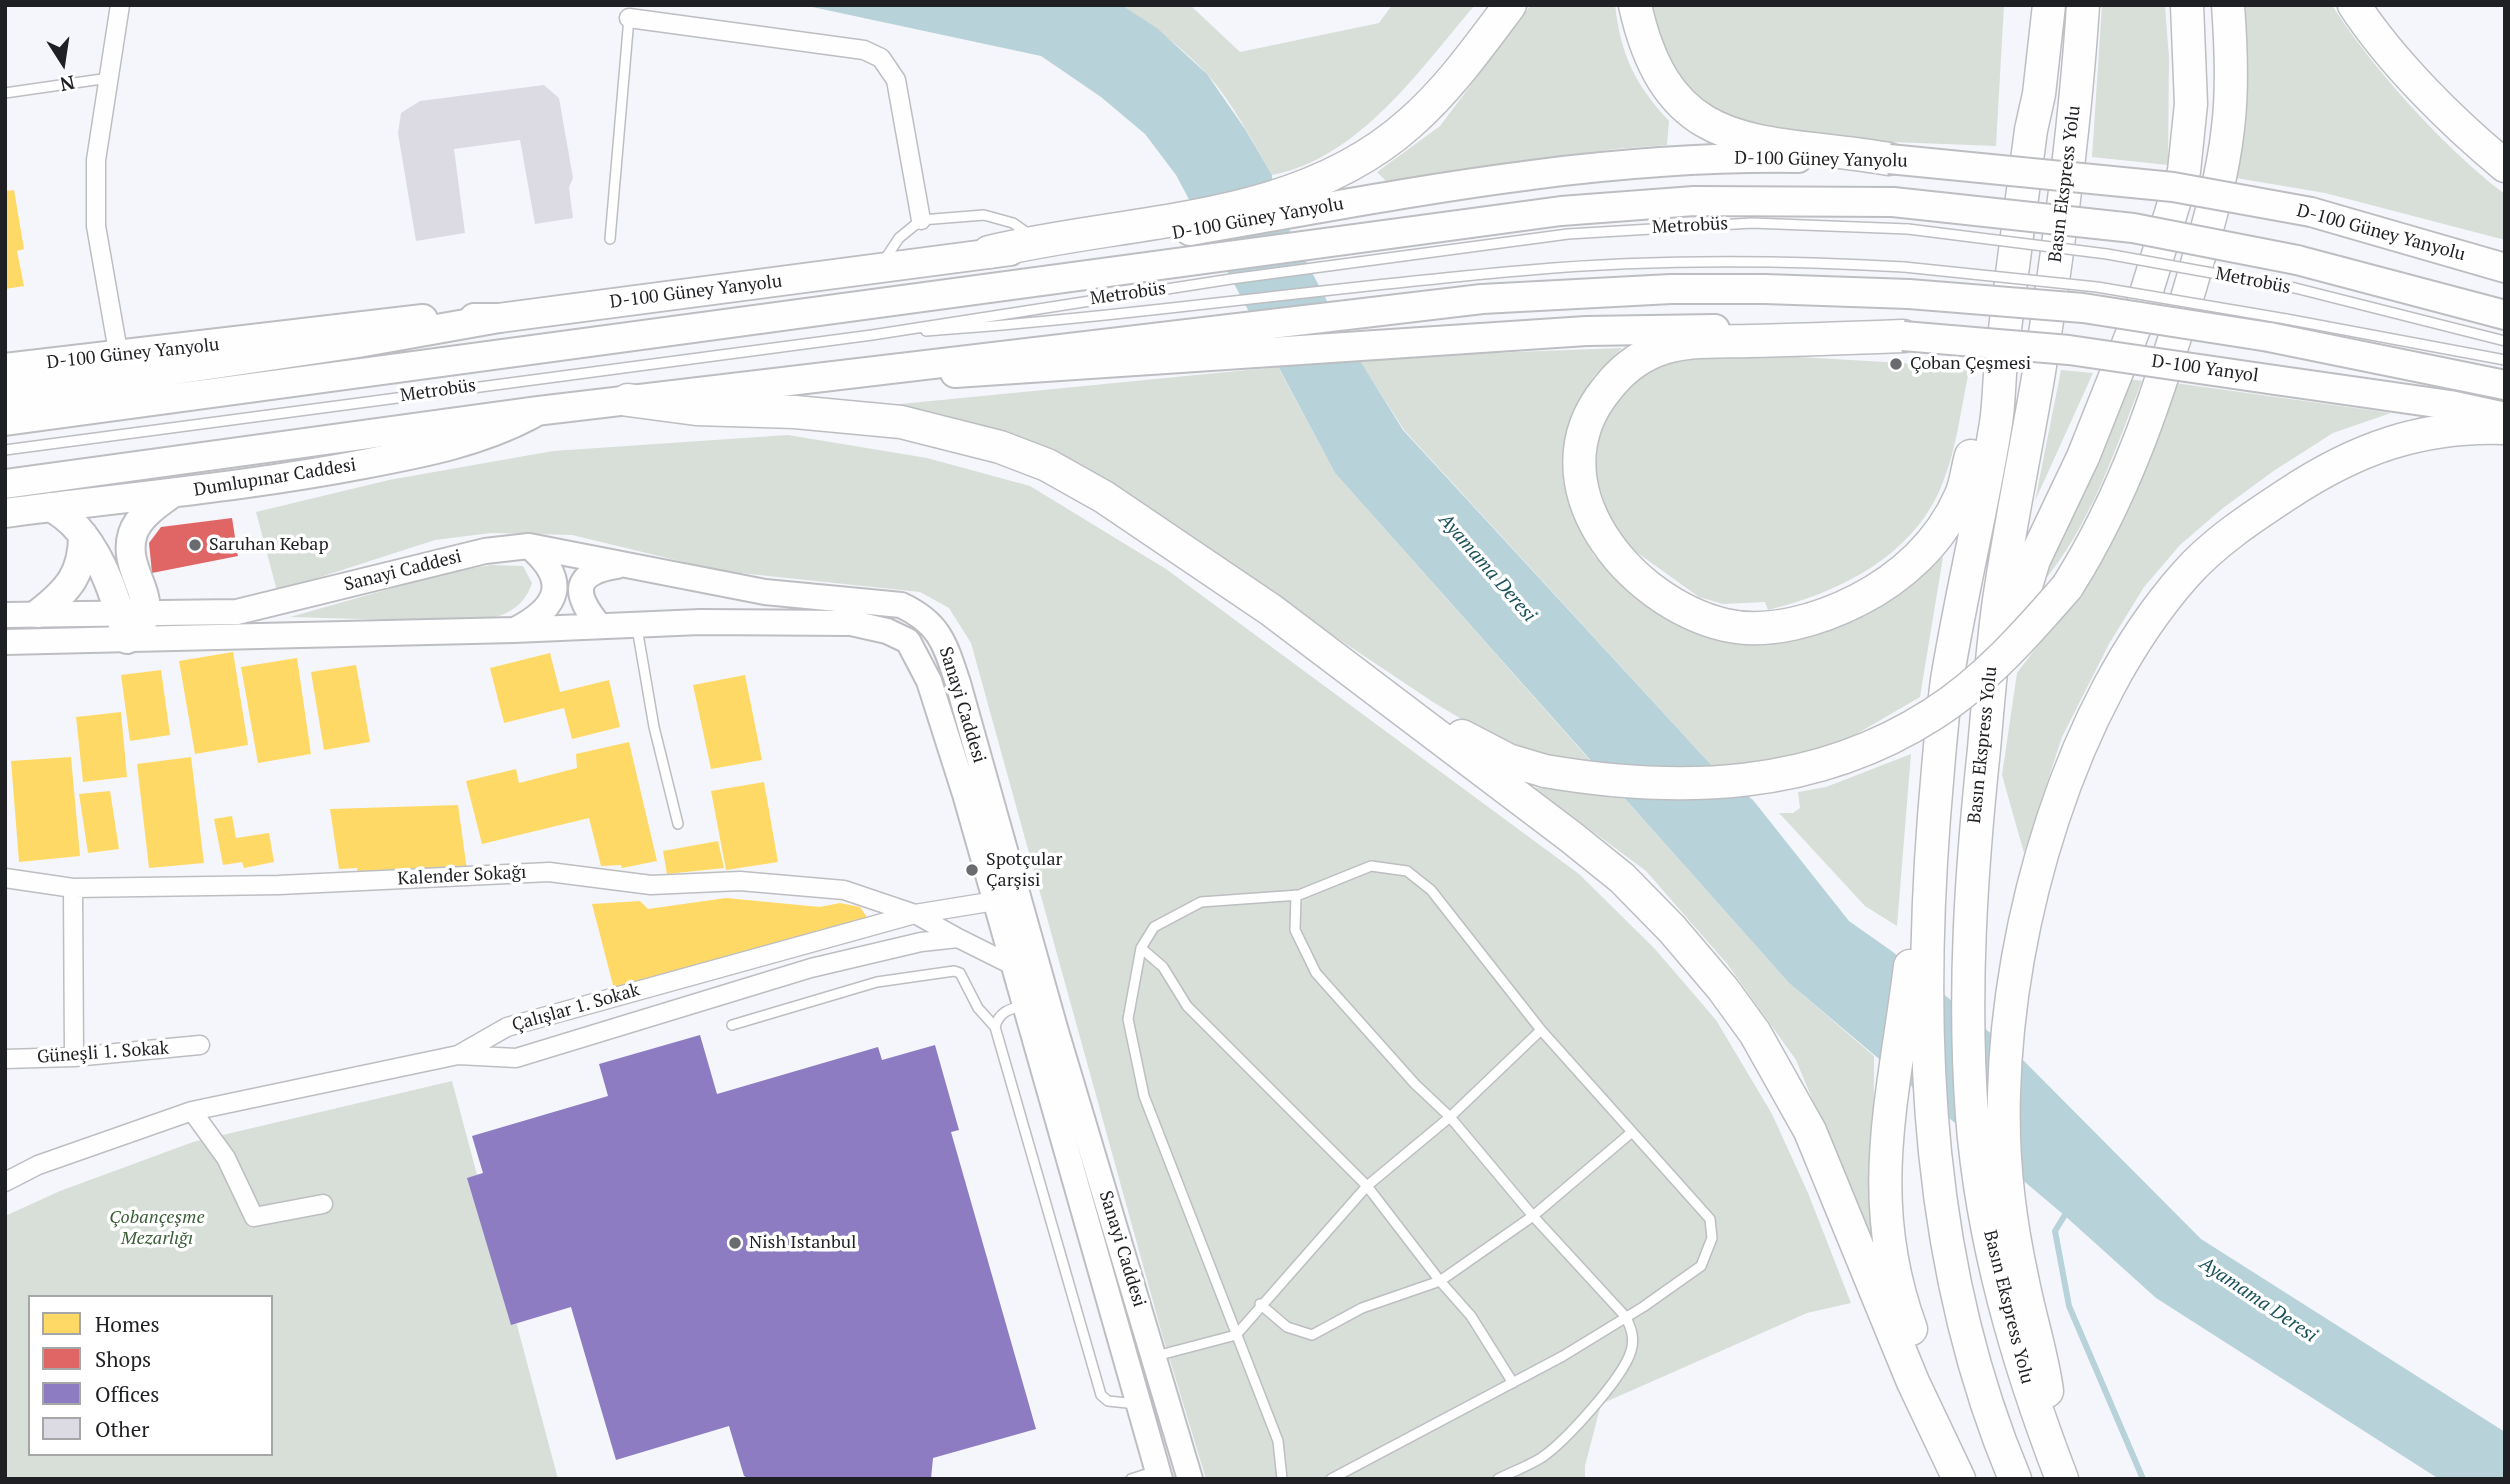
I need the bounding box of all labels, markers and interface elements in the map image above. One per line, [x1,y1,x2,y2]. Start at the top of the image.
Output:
north arrow [28,28,98,98]
text: N [58,70,77,98]
street label: Basın Ekspress Yolu [2045,104,2085,264]
street label: D-100 Güney Yanyolu [1734,148,1908,172]
street label: D-100 Güney Yanyolu [1171,193,1345,245]
street label: D-100 Güney Yanyolu [2294,200,2468,266]
street label: Metrobüs [1651,213,1729,239]
street label: Metrobüs [2214,263,2292,299]
street label: D-100 Güney Yanyolu [609,271,783,313]
street label: Metrobüs [1089,278,1167,310]
street label: D-100 Güney Yanyolu [46,334,220,374]
street label: D-100 Yanyol [2150,351,2260,387]
place label: Çoban Çeşmesi [1910,353,2031,375]
marker: Çoban Çeşmesi [1888,356,1904,372]
street label: Metrobüs [399,375,477,407]
street label: Dumlupınar Caddesi [192,455,358,501]
water label: Ayamama Deresi [1434,509,1540,627]
place label: Saruhan Kebap [209,534,329,556]
marker: Saruhan Kebap [187,537,203,553]
street label: Sanayi Caddesi [342,546,464,596]
street label: Sanayi Caddesi [934,644,990,766]
street label: Basın Ekspress Yolu [1964,665,2002,825]
place label: Spotçular Çarşisi [986,849,1062,892]
street label: Kalender Sokağı [397,862,527,890]
marker: Spotçular Çarşisi [964,862,980,878]
street label: Çalışlar 1. Sokak [510,979,642,1037]
street label: Güneşli 1. Sokak [36,1038,170,1068]
street label: Sanayi Caddesi [1094,1188,1150,1310]
park label: Çobançeşme Mezarlığı [109,1207,205,1250]
street label: Basın Ekspress Yolu [1978,1228,2038,1386]
place label: Nish Istanbul [749,1232,856,1254]
marker: Nish Istanbul [727,1235,743,1251]
water label: Ayamama Deresi [2195,1252,2321,1348]
legend [28,1295,273,1456]
text: Homes [95,1310,160,1338]
text: Shops [95,1345,151,1373]
text: Offices [95,1380,159,1408]
text: Other [95,1415,149,1443]

